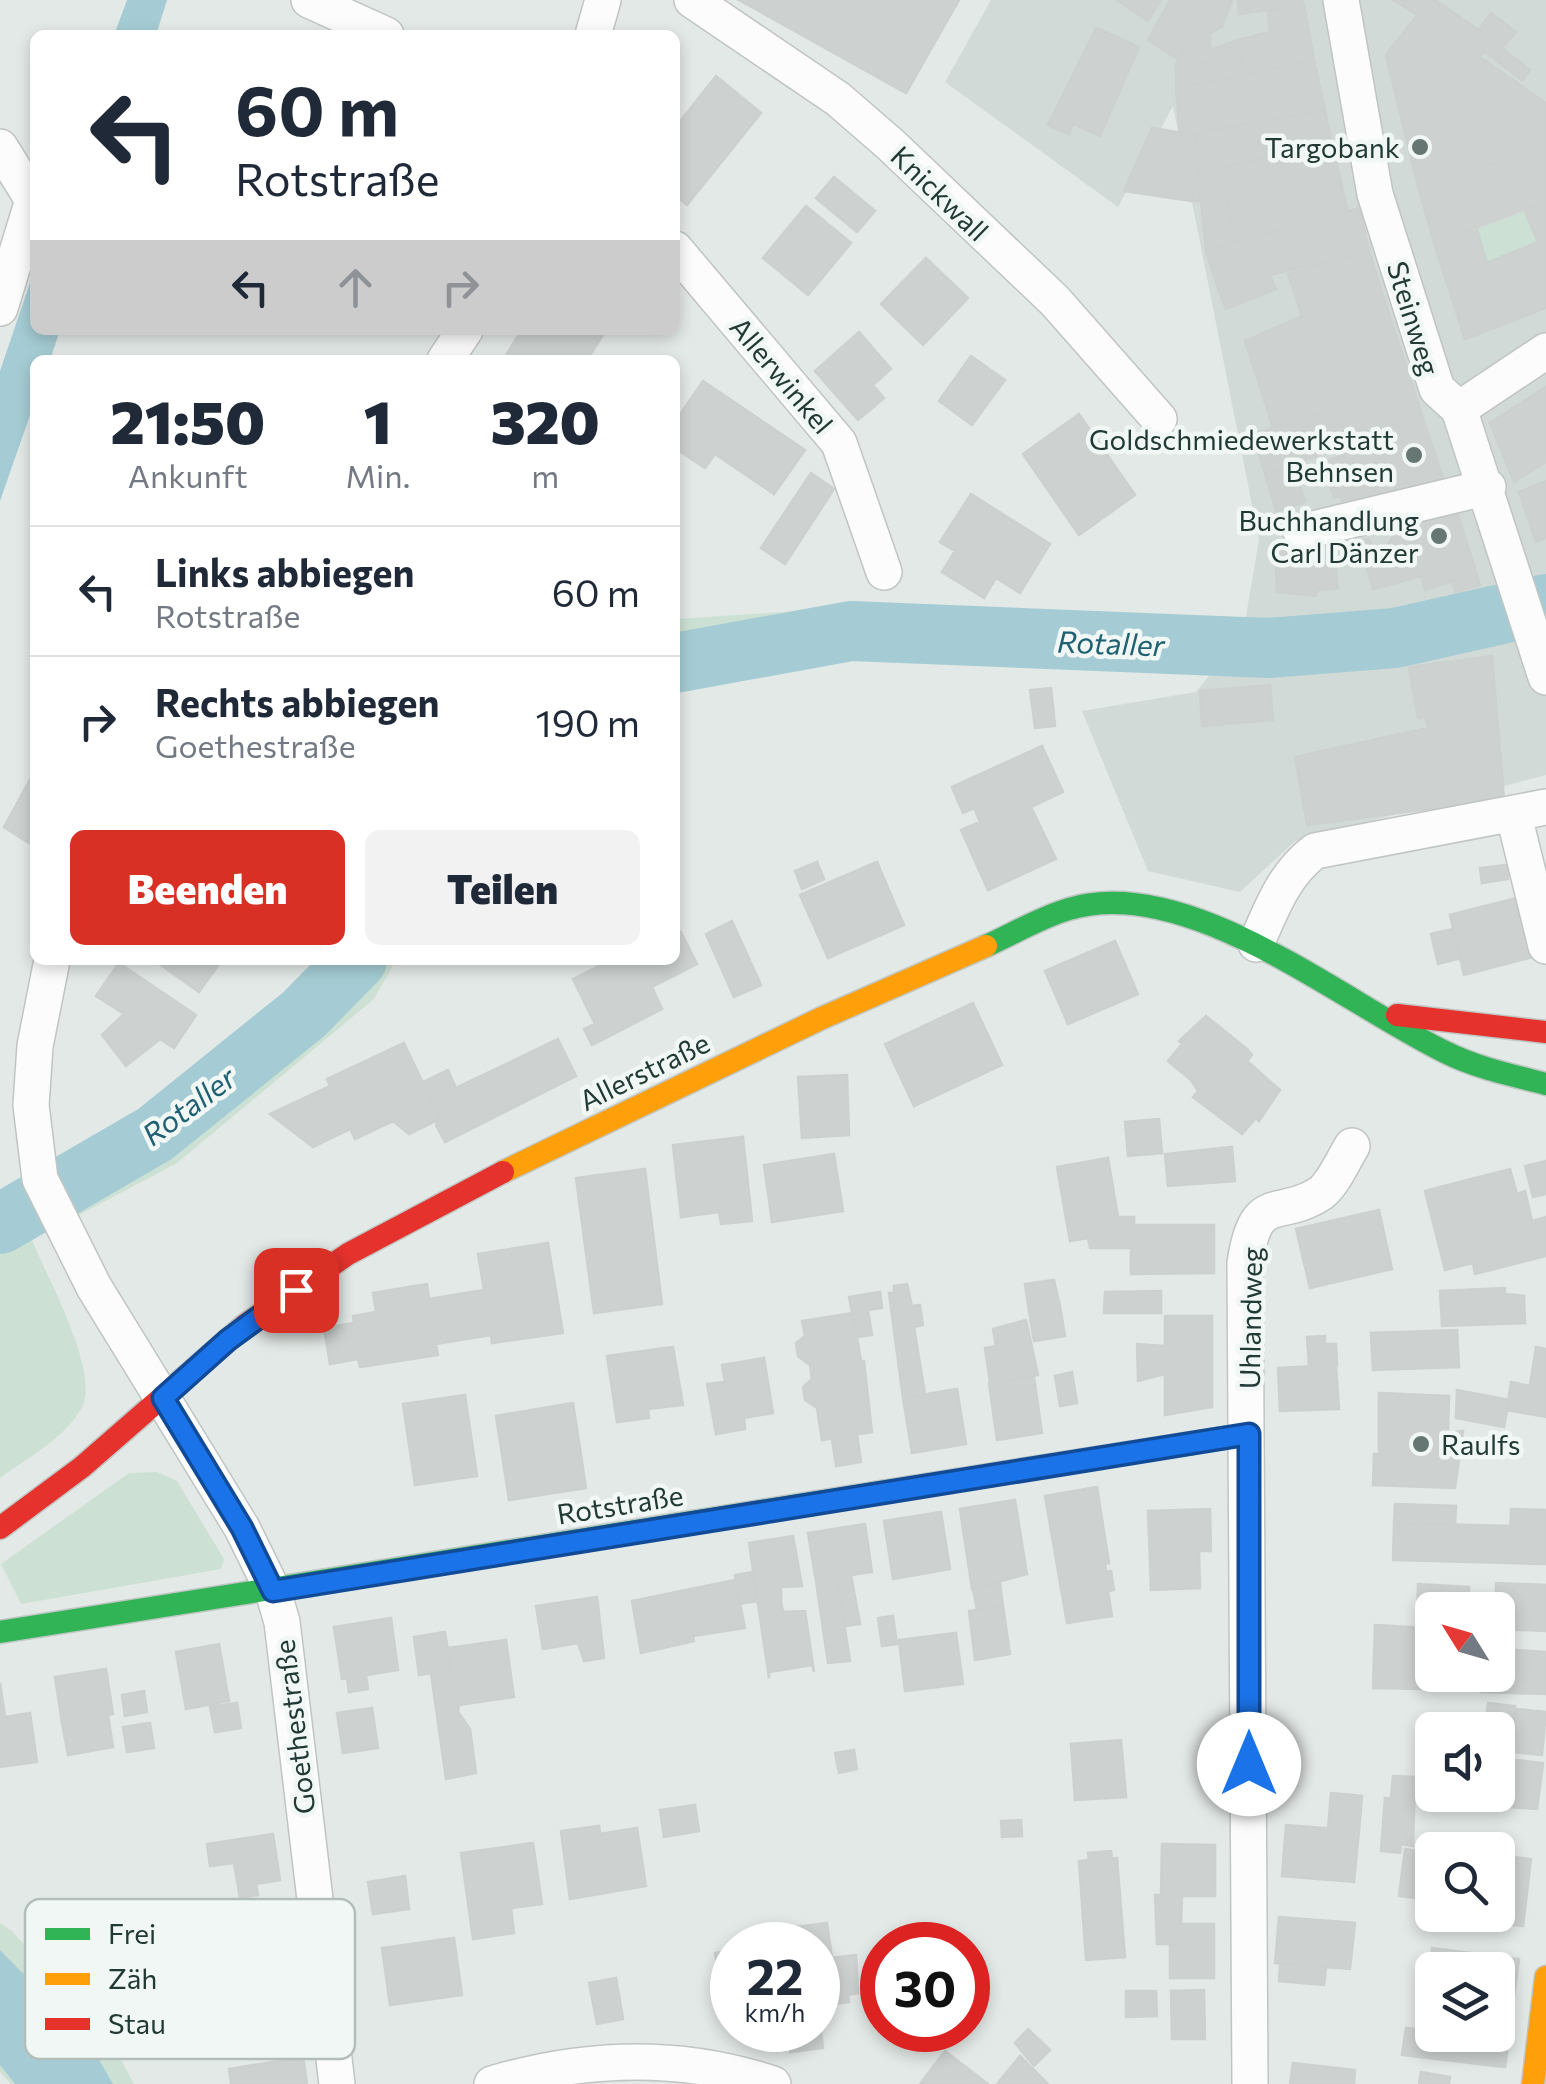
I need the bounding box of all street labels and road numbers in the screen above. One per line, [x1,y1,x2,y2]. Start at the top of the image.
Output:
street label: Knickwall [884,138,996,248]
street label: Steinweg [1381,257,1447,379]
street label: Allerwinkel [723,310,841,440]
street label: Allerstraße [573,1025,715,1117]
street label: Uhlandweg [1232,1247,1268,1389]
street label: Rotstraße [554,1477,686,1531]
street label: Goethestraße [266,1638,322,1816]

